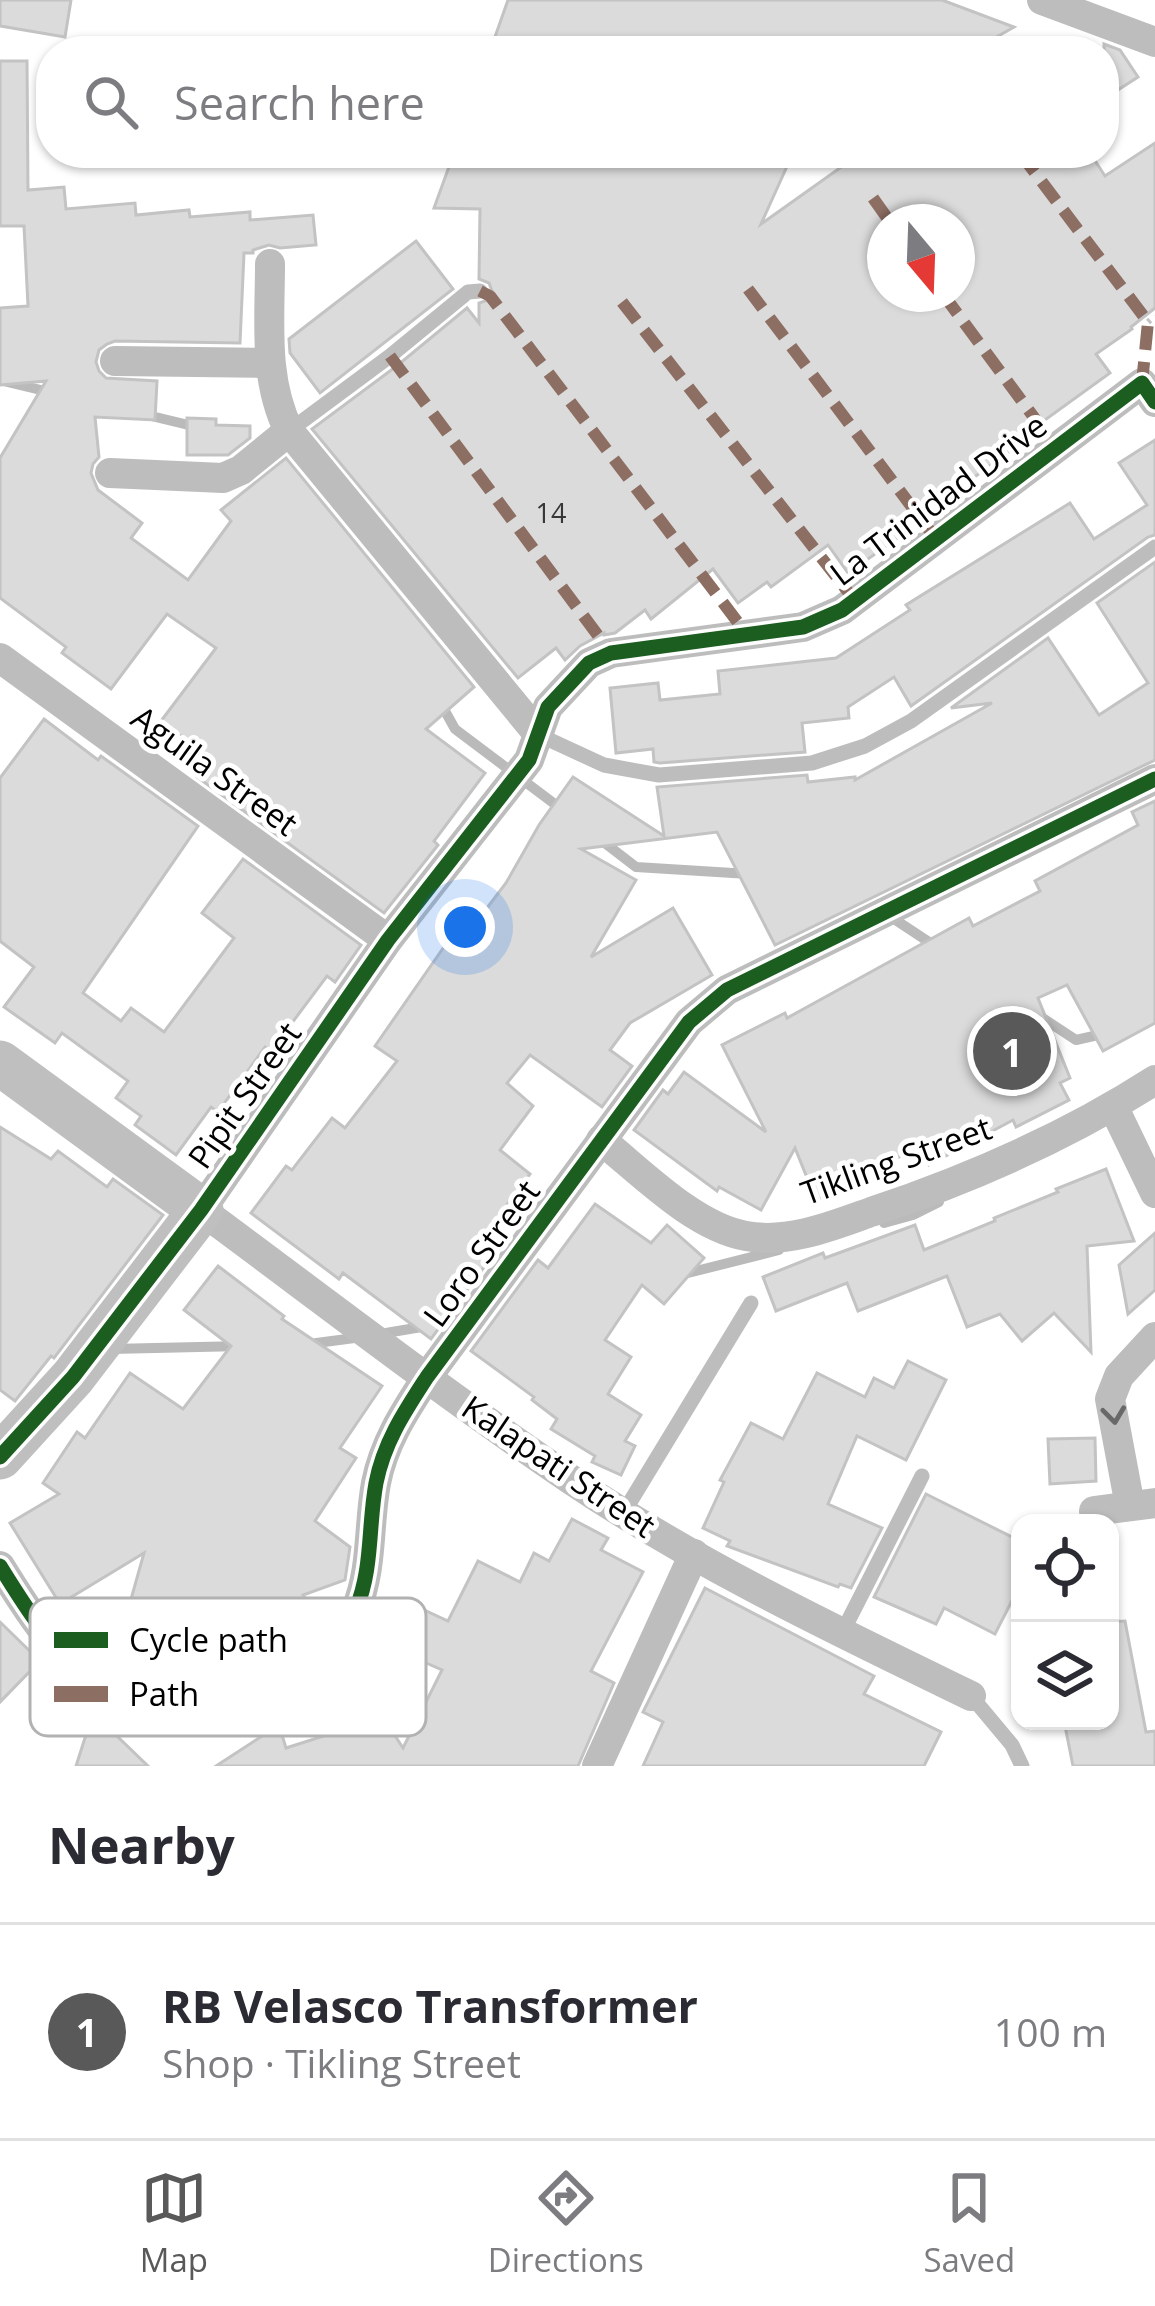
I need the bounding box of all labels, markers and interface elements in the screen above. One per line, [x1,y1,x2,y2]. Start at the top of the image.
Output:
search box [36,36,1119,168]
icon: search [78,69,144,135]
text: Search here [174,72,425,133]
north arrow [867,204,975,312]
street label: La Trinidad Drive [820,403,1056,595]
house number: 14 [536,494,566,531]
street label: Aguila Street [123,695,307,845]
your location [435,897,495,957]
pin: 1 [973,1006,1051,1096]
street label: Pipit Street [177,1013,311,1177]
street label: Tikling Street [795,1105,997,1215]
street label: Loro Street [412,1171,550,1335]
street label: Kalapati Street [453,1385,665,1547]
one-way arrow [1101,1405,1127,1424]
map controls [1011,1514,1119,1730]
button: locate [1011,1514,1119,1622]
legend [30,1598,426,1736]
text: Cycle path [129,1617,288,1662]
button: layers [1011,1622,1119,1730]
text: Path [129,1671,199,1716]
text: Nearby [48,1809,235,1879]
text: RB Velasco Transformer [162,1975,698,2036]
text: 1 [76,2005,98,2058]
text: 100 m [994,2005,1107,2058]
text: Shop · Tikling Street [162,2036,521,2089]
tab: Map [140,2165,208,2282]
tab: Directions [488,2165,644,2282]
tab: Saved [923,2165,1015,2282]

